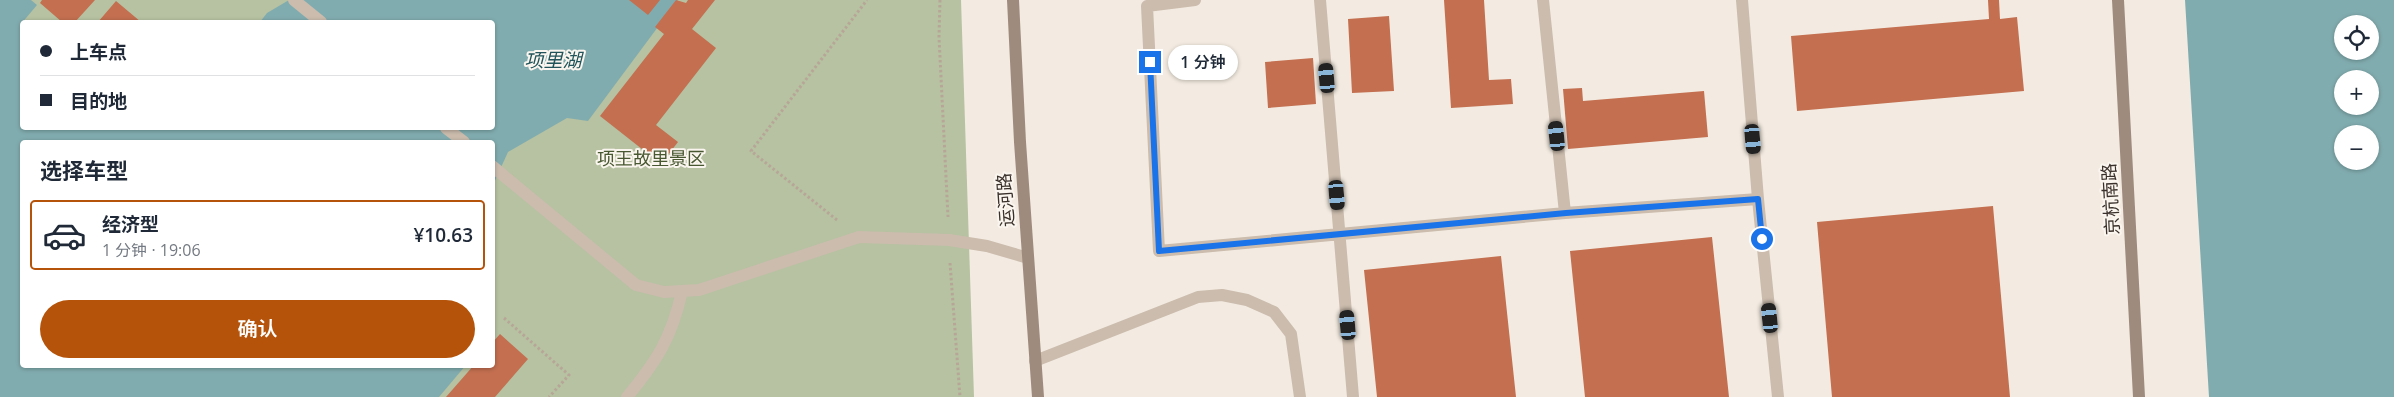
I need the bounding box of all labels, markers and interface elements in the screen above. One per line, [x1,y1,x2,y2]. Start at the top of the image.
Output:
map controls [2334,15,2379,170]
button: locate [2334,15,2379,60]
text: 上车点 [70,39,127,65]
callout: 1 分钟 [1168,44,1238,80]
water label: 项里湖 [524,47,584,73]
route end [1139,51,1161,73]
text: 1 分钟 [1180,51,1226,73]
car [1318,62,1335,94]
button: + [2334,70,2379,115]
text: 目的地 [70,88,127,114]
car [1547,120,1566,152]
car [1744,123,1761,155]
button: − [2334,125,2379,170]
park label: 项王故里景区 [597,146,705,170]
text: 选择车型 [40,155,128,185]
street label: 京杭南路 [2096,162,2124,236]
street label: 运河路 [991,172,1019,228]
car [1328,179,1345,211]
text: 经济型 [102,211,159,237]
icon: car [42,213,87,258]
text: ¥10.63 [413,222,473,248]
route start [1751,228,1773,250]
text: 1 分钟 · 19:06 [102,239,201,261]
button: 确认 [40,300,475,358]
car [1760,302,1779,334]
car [1339,309,1356,341]

